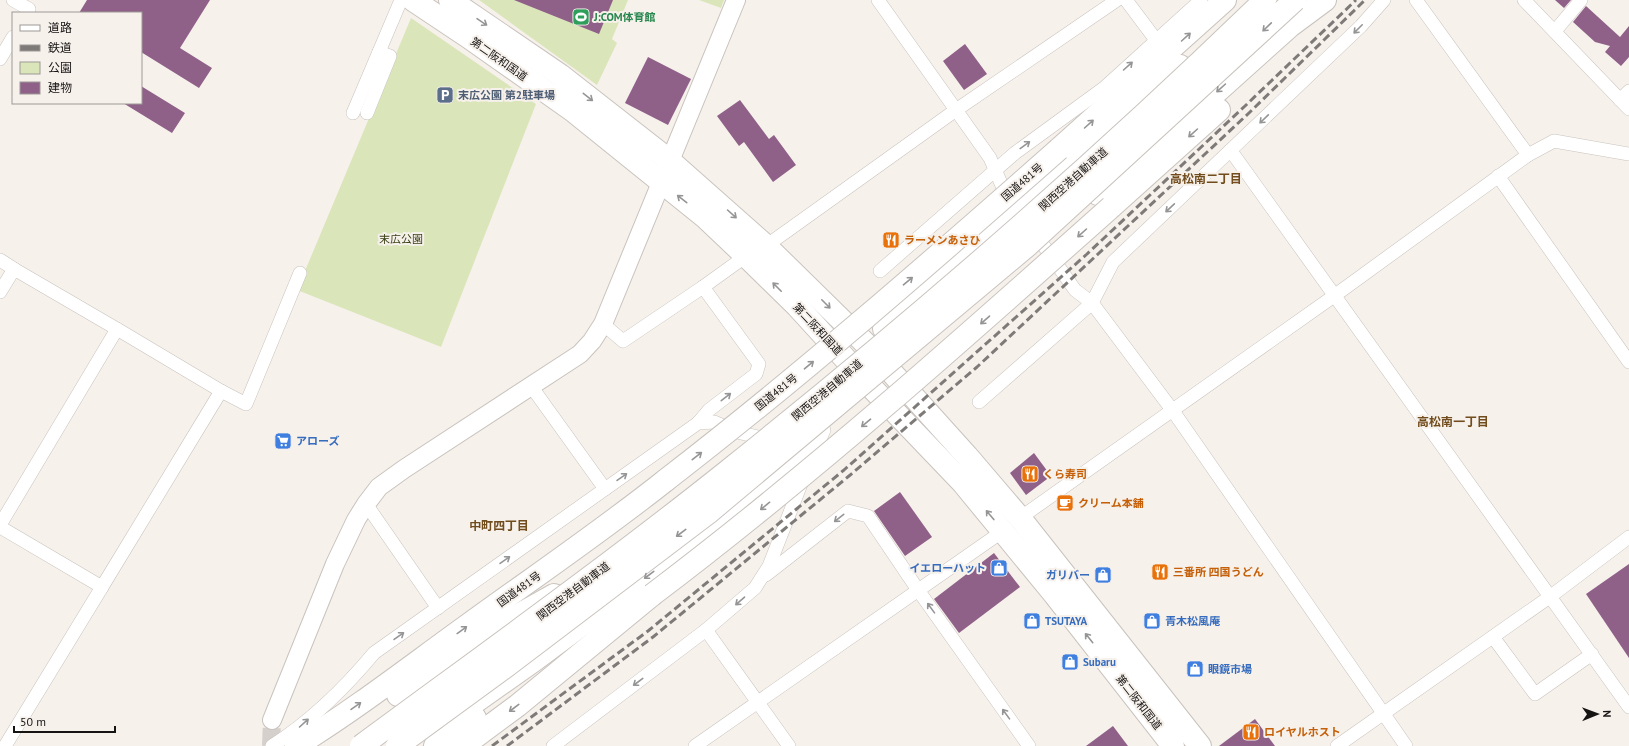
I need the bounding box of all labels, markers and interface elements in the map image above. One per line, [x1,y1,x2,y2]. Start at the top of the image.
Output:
sports icon: J:COM体育館 [571,7,591,27]
place label: J:COM体育館 [593,10,656,24]
legend [12,12,142,104]
one-way arrow [476,18,487,26]
text: 道路 [48,20,72,35]
one-way arrow [1262,22,1272,32]
one-way arrow [1353,24,1363,34]
one-way arrow [1180,33,1190,42]
street label: 第二阪和国道 [468,34,530,84]
text: 鉄道 [48,40,72,55]
text: 公園 [48,60,72,75]
one-way arrow [1123,61,1133,71]
text: 建物 [48,80,72,95]
one-way arrow [1216,84,1226,93]
parking icon: 末広公園 第2駐車場 [435,85,455,105]
place label: 末広公園 第2駐車場 [458,88,555,102]
one-way arrow [582,93,593,101]
one-way arrow [1259,114,1269,124]
one-way arrow [1084,119,1094,128]
one-way arrow [1189,128,1199,137]
one-way arrow [1020,141,1031,150]
street label: 関西空港自動車道 [1036,144,1110,214]
street label: 国道481号 [998,160,1046,204]
district label: 高松南二丁目 [1170,171,1242,186]
one-way arrow [676,194,687,203]
one-way arrow [1165,204,1175,213]
one-way arrow [727,210,737,219]
one-way arrow [1077,228,1087,238]
restaurant icon: ラーメンあさひ [881,230,901,250]
park label: 末広公園 [379,232,423,246]
place label: ラーメンあさひ [904,233,981,247]
one-way arrow [903,277,913,286]
one-way arrow [772,282,782,292]
street label: 第二阪和国道 [790,300,846,358]
one-way arrow [821,300,831,309]
one-way arrow [980,315,990,324]
street label: 関西空港自動車道 [789,356,865,424]
one-way arrow [803,361,814,370]
street label: 国道481号 [752,371,800,413]
one-way arrow [721,393,732,401]
district label: 高松南一丁目 [1417,414,1489,429]
one-way arrow [860,419,871,428]
supermarket icon: アローズ [273,431,293,451]
place label: アローズ [296,434,339,448]
one-way arrow [692,452,703,461]
restaurant icon: くら寿司 [1020,464,1040,484]
place label: くら寿司 [1043,467,1087,481]
one-way arrow [616,473,627,481]
cafe icon: クリーム本舗 [1055,493,1075,513]
place label: クリーム本舗 [1078,496,1144,510]
one-way arrow [760,502,771,511]
one-way arrow [985,510,994,520]
one-way arrow [834,513,845,522]
district label: 中町四丁目 [469,518,529,533]
one-way arrow [676,528,687,537]
one-way arrow [499,556,510,564]
shop icon: イエローハット [989,558,1009,578]
street label: 関西空港自動車道 [534,559,612,623]
place label: イエローハット [909,561,986,575]
restaurant icon: 三番所 四国うどん [1150,562,1170,582]
shop icon: ガリバー [1093,565,1113,585]
place label: 三番所 四国うどん [1173,565,1264,579]
street label: 国道481号 [494,568,544,610]
place label: ガリバー [1046,568,1090,582]
one-way arrow [644,571,655,579]
one-way arrow [734,596,745,605]
one-way arrow [927,603,935,614]
shop icon: TSUTAYA [1022,611,1042,631]
shop icon: 青木松風庵 [1142,611,1162,631]
place label: TSUTAYA [1045,614,1088,628]
place label: 青木松風庵 [1165,614,1221,628]
one-way arrow [456,626,467,634]
one-way arrow [393,632,404,640]
one-way arrow [1085,632,1093,643]
shop icon: Subaru [1060,652,1080,672]
place label: Subaru [1083,655,1116,669]
shop icon: 眼鏡市場 [1185,659,1205,679]
place label: 眼鏡市場 [1208,662,1252,676]
street label: 第二阪和国道 [1113,672,1165,732]
one-way arrow [633,678,644,686]
north arrow [1577,694,1617,734]
one-way arrow [351,702,362,710]
one-way arrow [509,704,520,713]
scale bar [14,708,115,734]
one-way arrow [1002,709,1010,720]
text: N [1600,710,1614,718]
text: 50 m [20,714,46,729]
one-way arrow [298,719,309,728]
restaurant icon: ロイヤルホスト [1241,722,1261,742]
place label: ロイヤルホスト [1264,725,1341,739]

